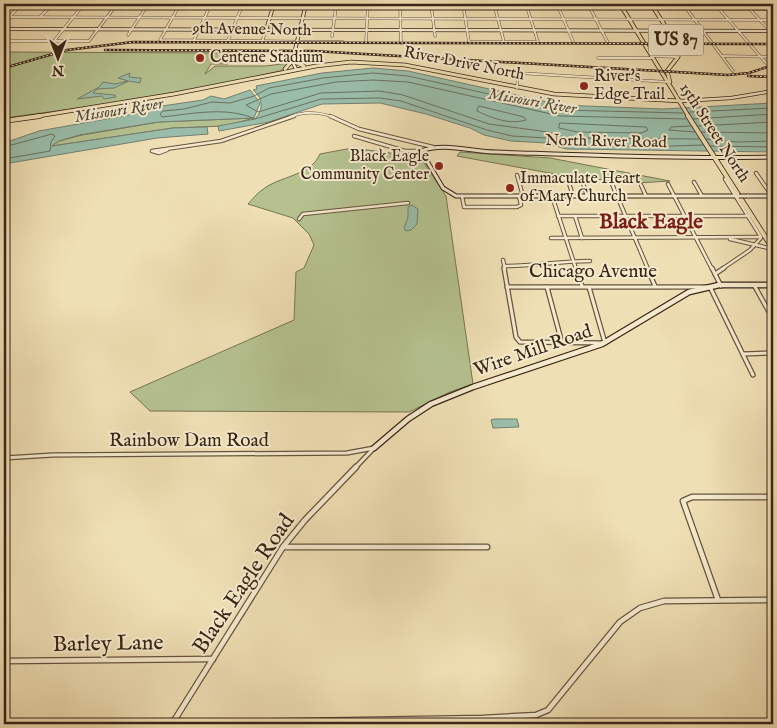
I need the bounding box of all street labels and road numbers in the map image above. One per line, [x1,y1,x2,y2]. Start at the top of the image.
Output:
street label: 9th Avenue North [191,19,312,41]
road number: US 87 [648,24,704,56]
street label: River Drive North [402,42,527,86]
street label: 15th Street North [674,80,754,187]
street label: North River Road [545,131,667,153]
street label: Chicago Avenue [529,260,657,284]
street label: Wire Mill Road [471,319,596,382]
street label: Rainbow Dam Road [109,429,270,453]
street label: Black Eagle Road [187,508,301,660]
street label: Barley Lane [52,629,164,659]

